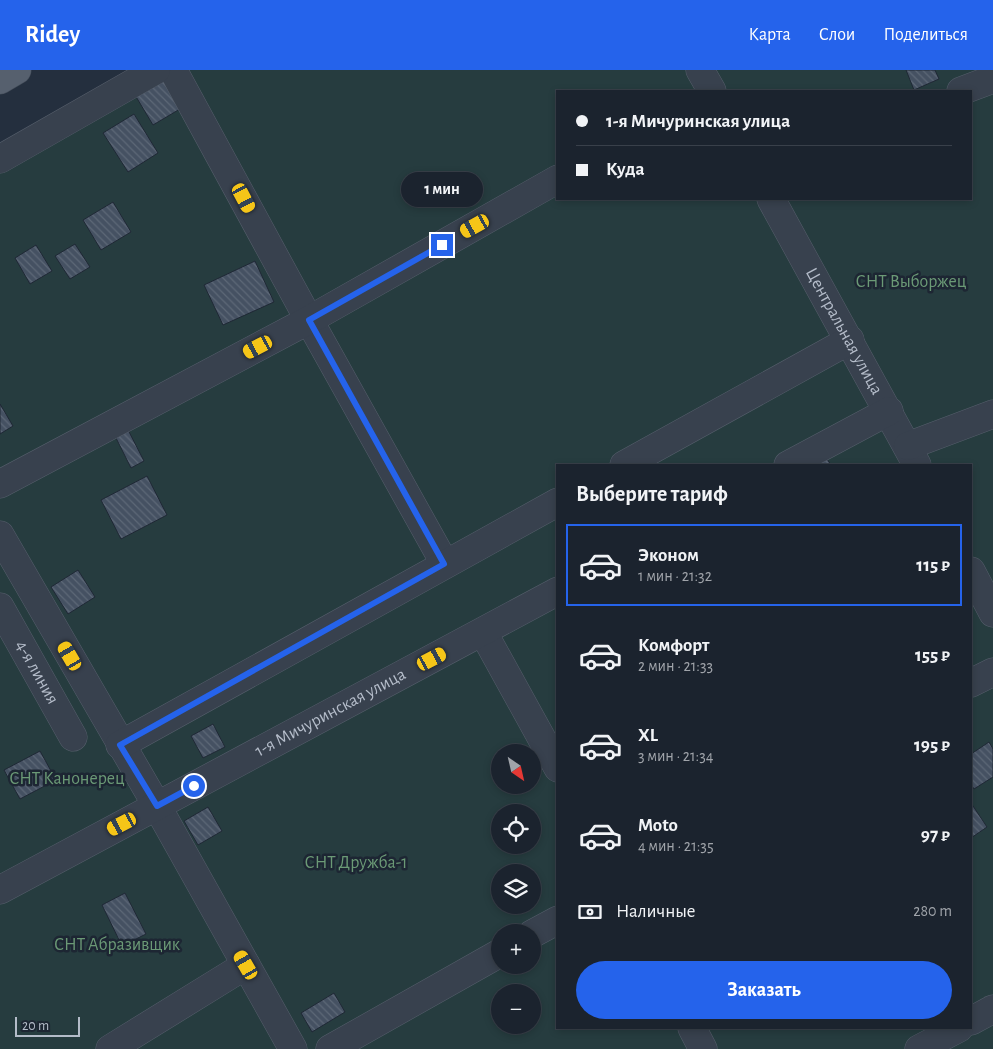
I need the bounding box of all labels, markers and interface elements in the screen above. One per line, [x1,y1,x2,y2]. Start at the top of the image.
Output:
text: Ridey [25,23,80,47]
text: Карта [749,26,791,44]
text: Слои [819,26,855,44]
text: Поделиться [883,26,968,44]
text: 1-я Мичуринская улица [606,112,790,131]
text: Куда [606,160,645,179]
callout: 1 мин [401,172,483,208]
car [230,181,257,215]
text: 1 мин [424,181,460,197]
car [458,212,491,240]
route end [431,234,453,256]
street label: Центральная улица [802,265,886,398]
park label: СНТ Выборжец [856,272,967,291]
car [241,333,274,361]
text: Выберите тариф [576,483,728,505]
icon: car [578,543,623,588]
text: Эконом [638,546,699,565]
text: 115 ₽ [916,556,950,575]
text: 1 мин · 21:32 [638,568,712,584]
icon: car [578,633,623,678]
text: Комфорт [638,636,709,655]
street label: 4-я линия [12,637,62,707]
car [56,639,83,673]
car [415,645,448,673]
text: 155 ₽ [915,646,950,665]
text: 2 мин · 21:33 [638,658,713,674]
street label: 1-я Мичуринская улица [252,665,409,761]
icon: car [578,723,623,768]
text: XL [638,726,658,745]
text: 195 ₽ [914,736,950,755]
north arrow [491,744,541,794]
map controls [491,744,541,1034]
text: 3 мин · 21:34 [638,748,714,764]
park label: СНТ Канонерец [9,770,125,788]
route start [183,775,205,797]
button: locate [491,804,541,854]
car [105,810,138,838]
icon: car [578,813,623,858]
text: Moto [638,816,678,835]
text: 97 ₽ [921,826,950,845]
text: 4 мин · 21:35 [638,838,714,854]
park label: СНТ Дружба-1 [305,853,407,872]
button: layers [491,864,541,914]
icon: cash [576,898,604,926]
text: Наличные [616,902,696,921]
text: 280 m [913,903,952,919]
button: + [491,924,541,974]
park label: СНТ Абразивщик [54,935,181,954]
car [232,948,259,982]
button: Заказать [576,961,952,1019]
button: − [491,984,541,1034]
scale bar [15,1014,80,1037]
text: 20 m [22,1019,49,1033]

